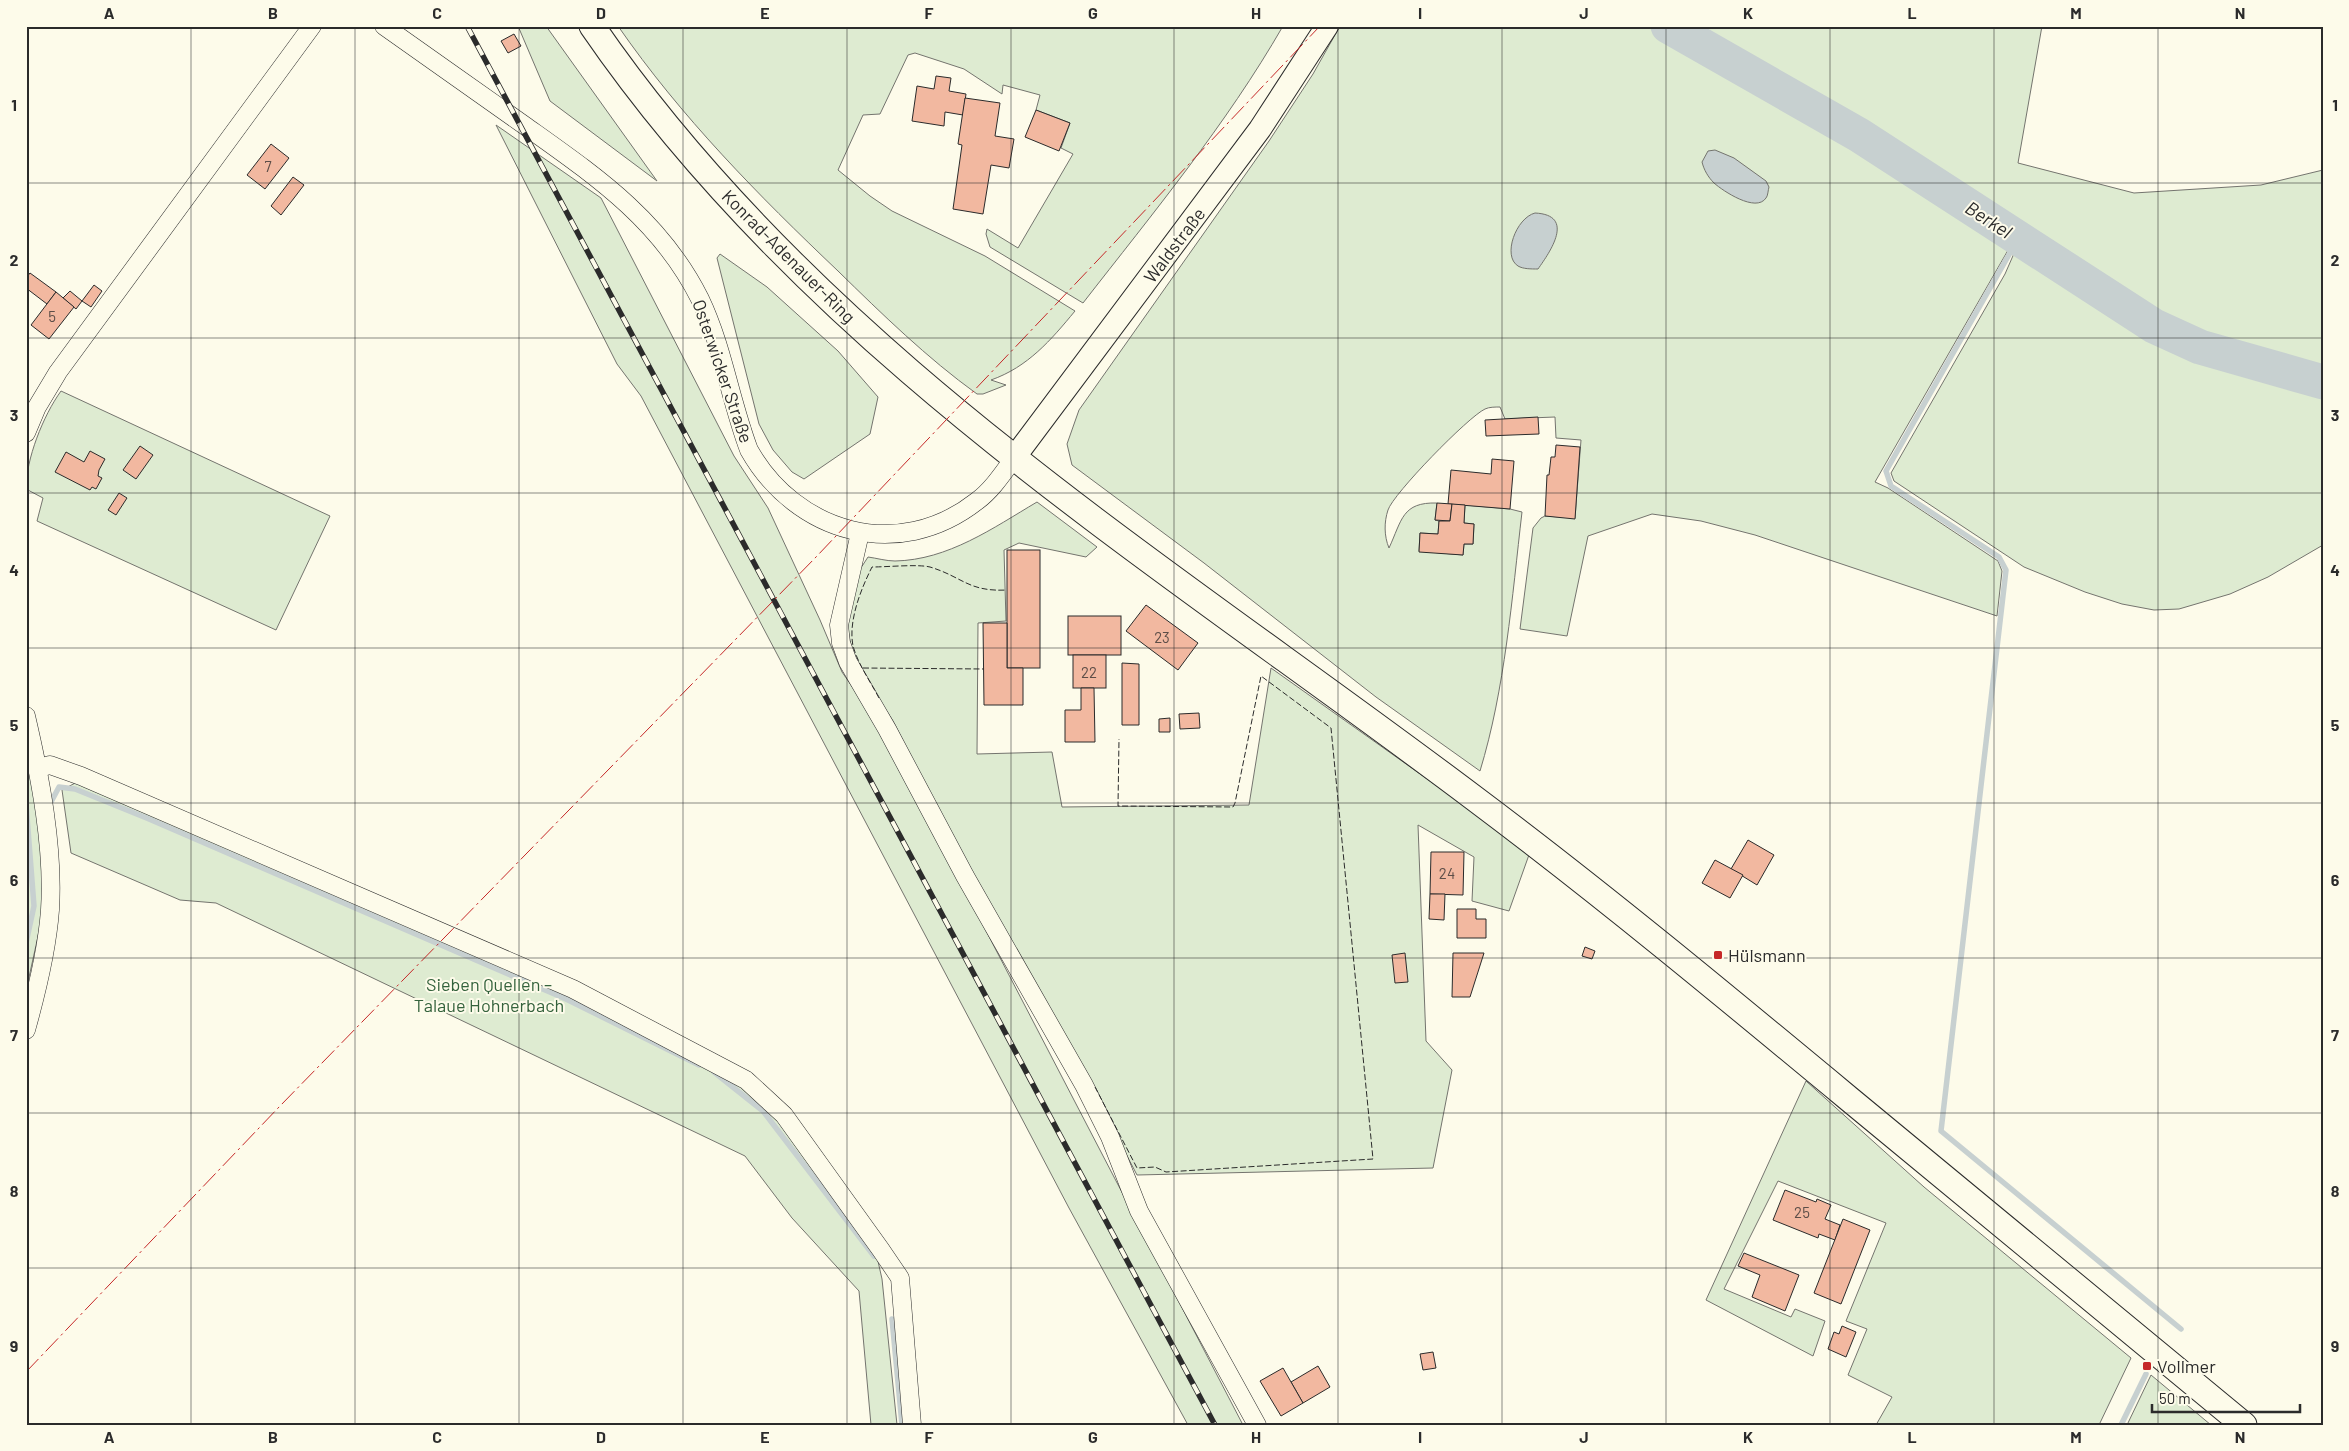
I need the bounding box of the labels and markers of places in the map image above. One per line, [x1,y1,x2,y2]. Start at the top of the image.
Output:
place label: Hülsmann [1728,944,1806,966]
marker: Hülsmann [1712,949,1724,961]
place label: Vollmer [2157,1355,2216,1377]
marker: Vollmer [2141,1360,2153,1372]

